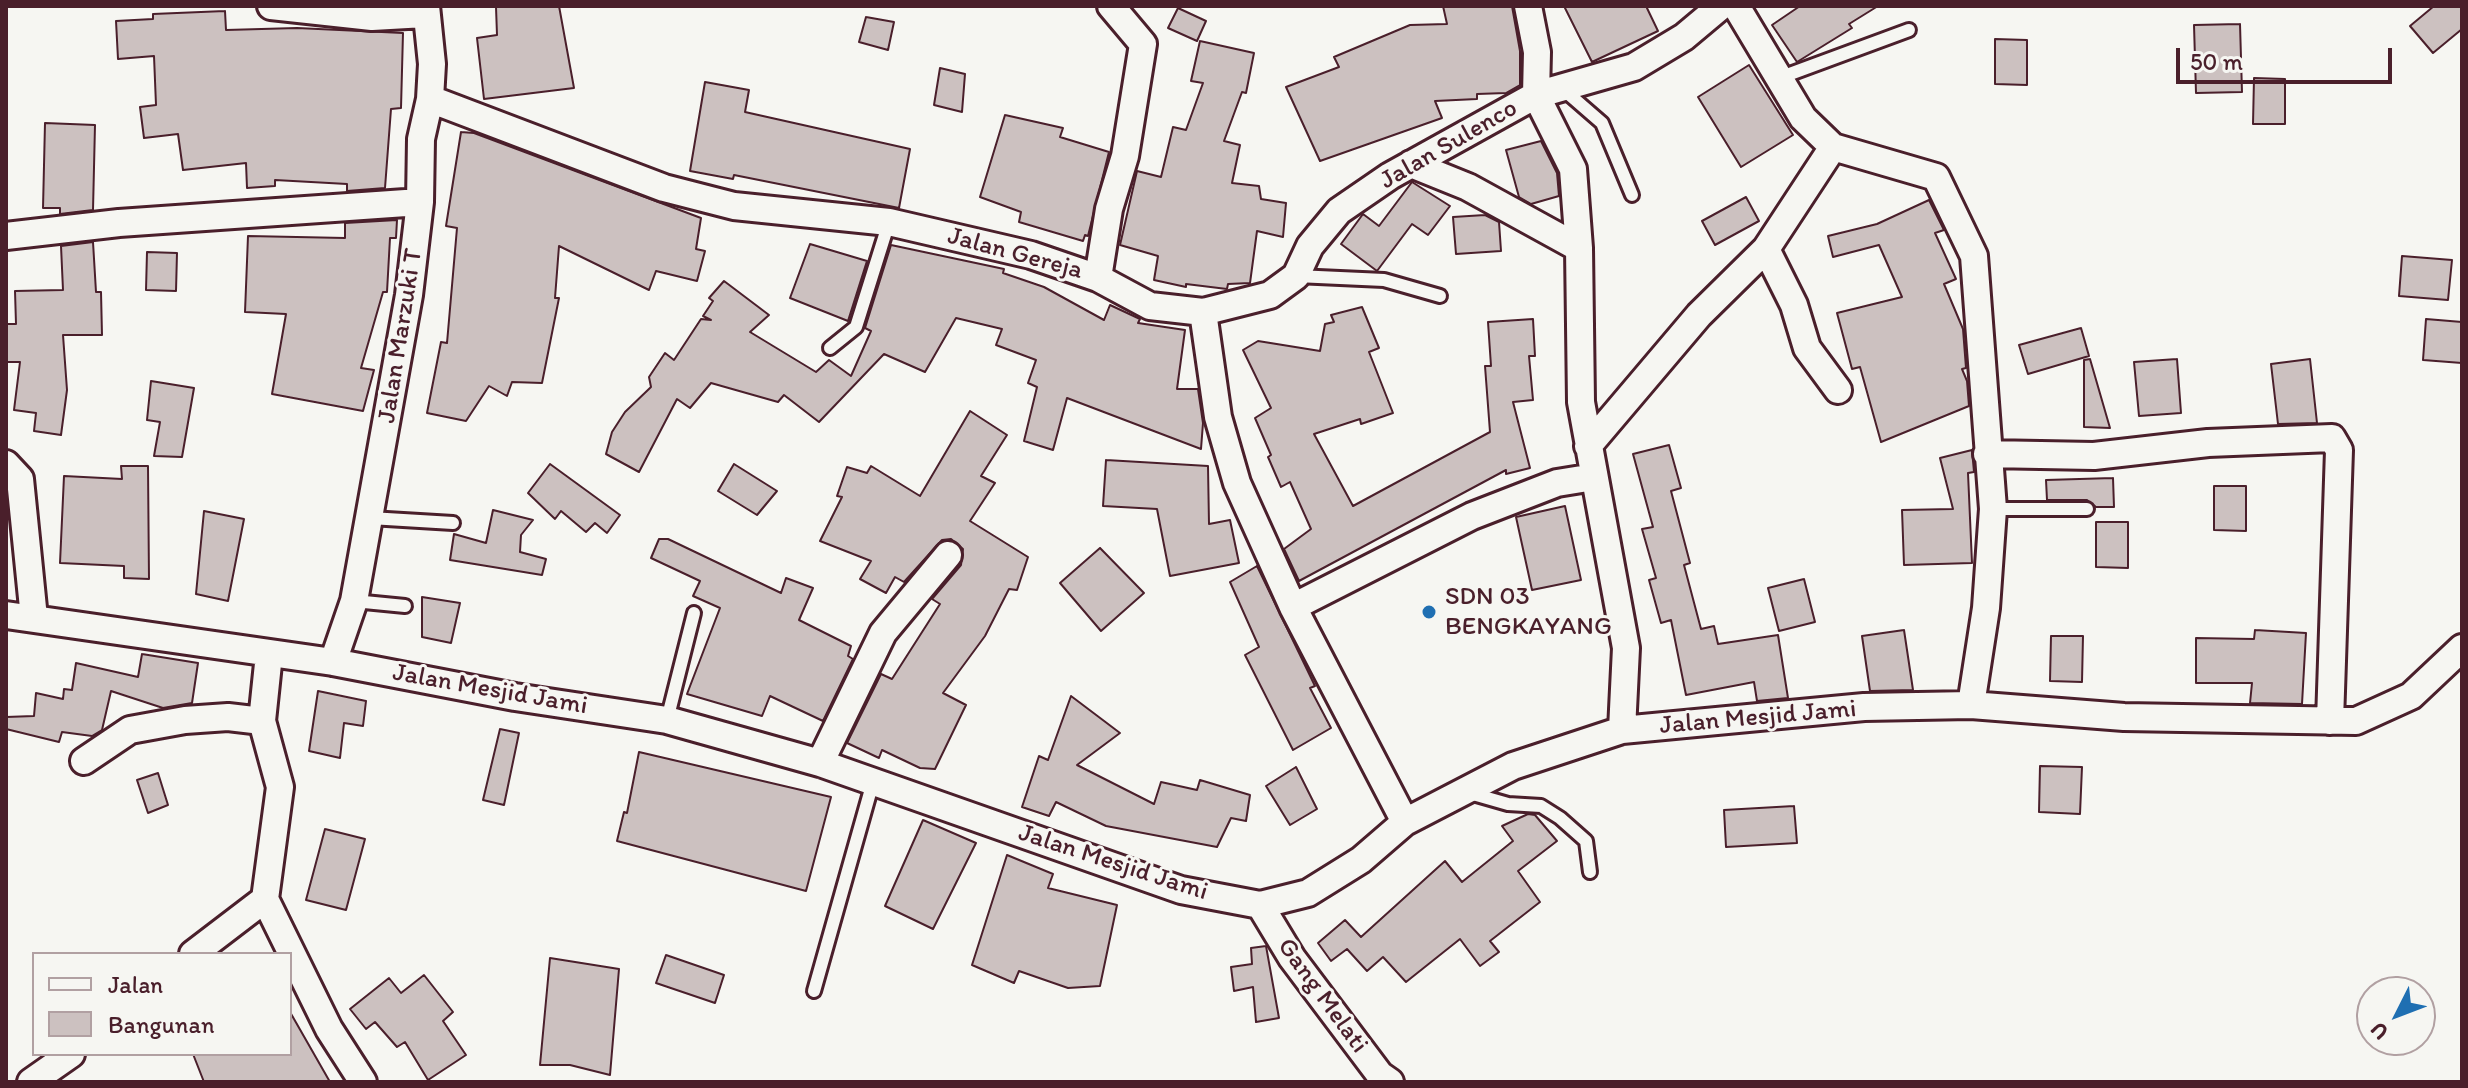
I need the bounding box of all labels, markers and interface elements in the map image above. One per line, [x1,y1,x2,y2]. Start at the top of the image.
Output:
scale bar [2180,32,2396,82]
text: 50 m [2190,47,2243,76]
street label: Jalan Sulenco [1375,93,1523,197]
street label: Jalan Gereja [944,221,1086,287]
street label: Jalan Marzuki T [372,246,430,426]
place label: SDN 03 BENGKAYANG [1445,581,1612,642]
marker: SDN 03 BENGKAYANG [1420,603,1438,621]
street label: Jalan Mesjid Jami [390,658,590,722]
street label: Jalan Mesjid Jami [1658,694,1858,742]
street label: Jalan Mesjid Jami [1014,818,1212,908]
street label: Gang Melati [1270,932,1374,1060]
legend [32,952,292,1056]
text: Jalan [108,970,163,999]
north arrow [2356,976,2436,1056]
text: Bangunan [108,1010,215,1039]
text: U [2364,1017,2394,1046]

